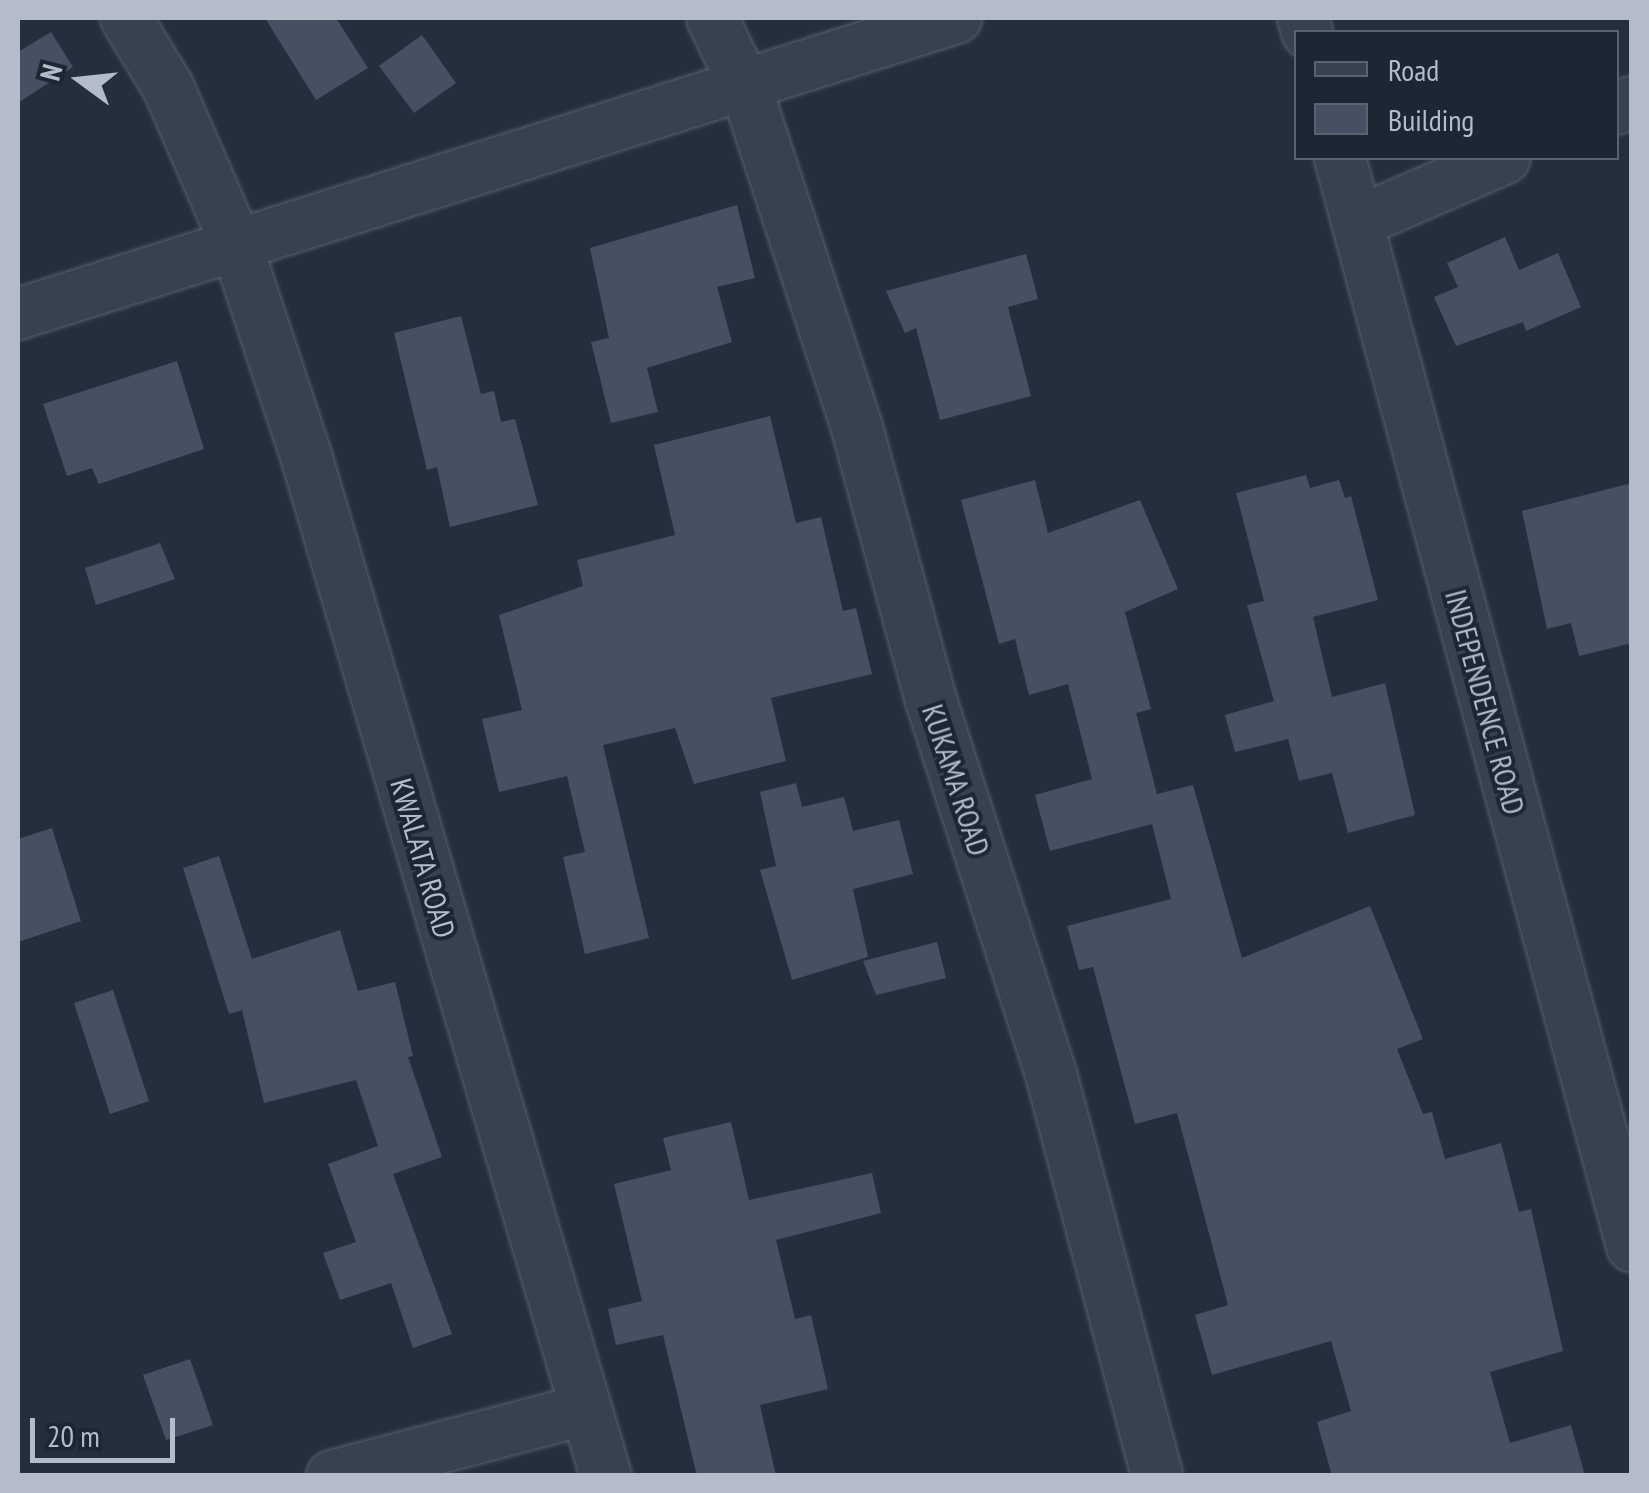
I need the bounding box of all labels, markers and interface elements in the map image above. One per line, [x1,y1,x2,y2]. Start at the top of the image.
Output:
north arrow [30,30,130,130]
legend [1294,30,1619,160]
text: Road [1388,50,1439,89]
text: N [31,60,70,84]
text: Building [1388,100,1474,139]
street label: INDEPENDENCE ROAD [1438,586,1532,818]
street label: KUKAMA ROAD [915,699,997,861]
street label: KWALATA ROAD [383,774,463,942]
scale bar [35,1398,180,1460]
text: 20 m [47,1416,100,1455]

